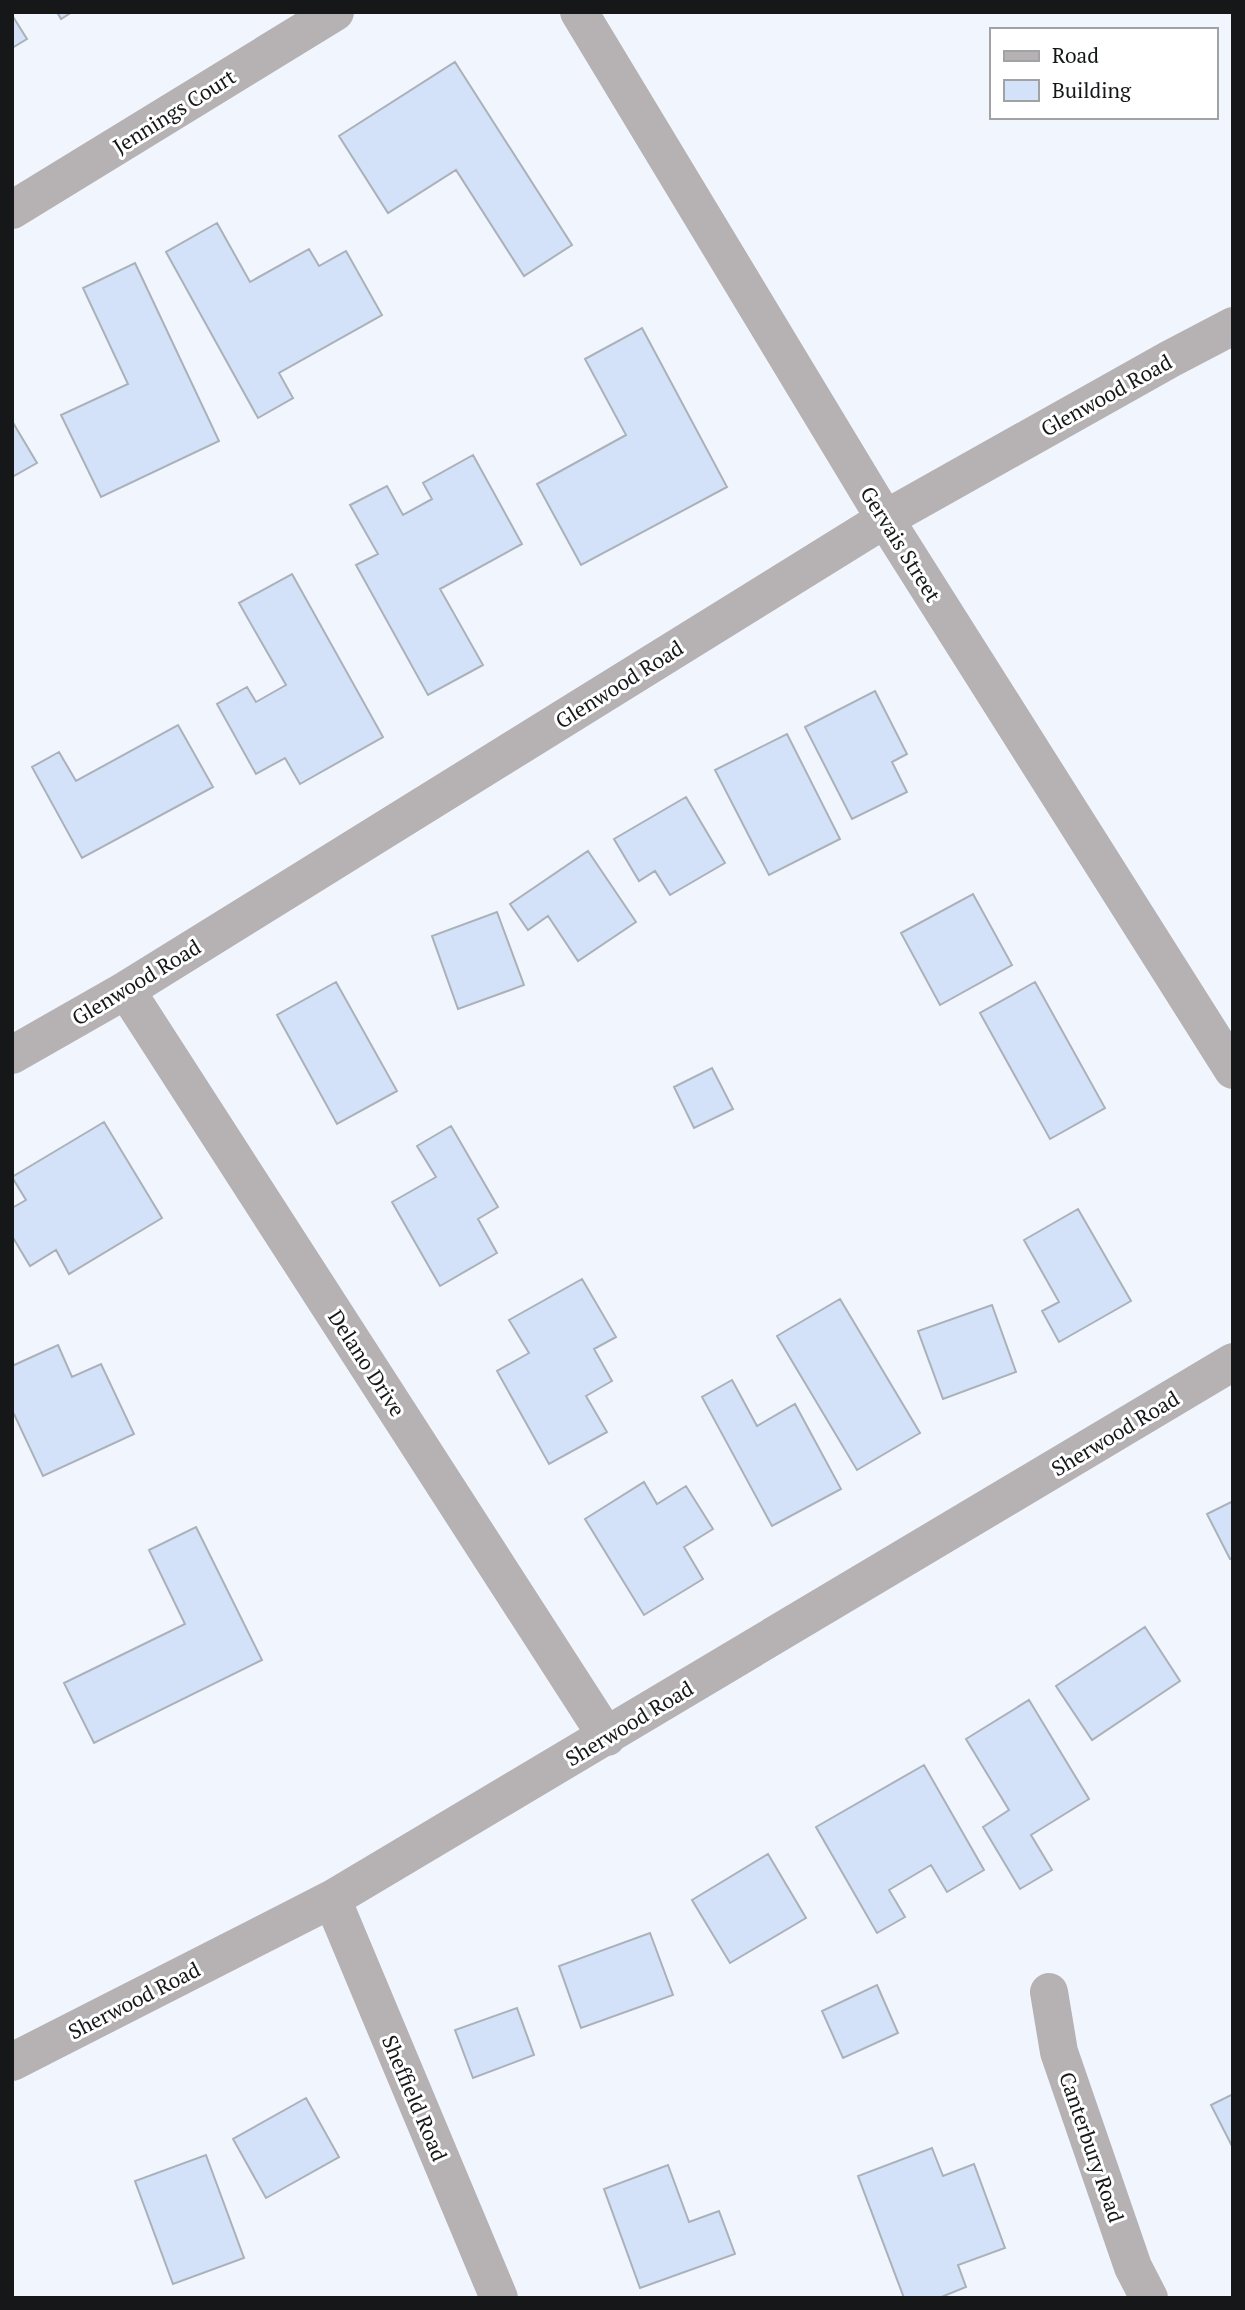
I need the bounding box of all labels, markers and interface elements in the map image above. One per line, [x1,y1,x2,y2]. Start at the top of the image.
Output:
legend [990,28,1217,119]
text: Road [1052,41,1099,69]
street label: Jennings Court [108,62,241,160]
text: Building [1052,76,1132,104]
street label: Glenwood Road [1036,347,1177,443]
street label: Gervais Street [854,481,948,607]
street label: Glenwood Road [550,633,688,734]
street label: Glenwood Road [66,932,206,1032]
street label: Delano Drive [322,1304,412,1422]
street label: Sherwood Road [1046,1384,1184,1482]
street label: Sherwood Road [560,1674,698,1772]
street label: Sherwood Road [63,1955,205,2045]
street label: Sheffield Road [376,2031,454,2166]
street label: Canterbury Road [1053,2068,1131,2226]

